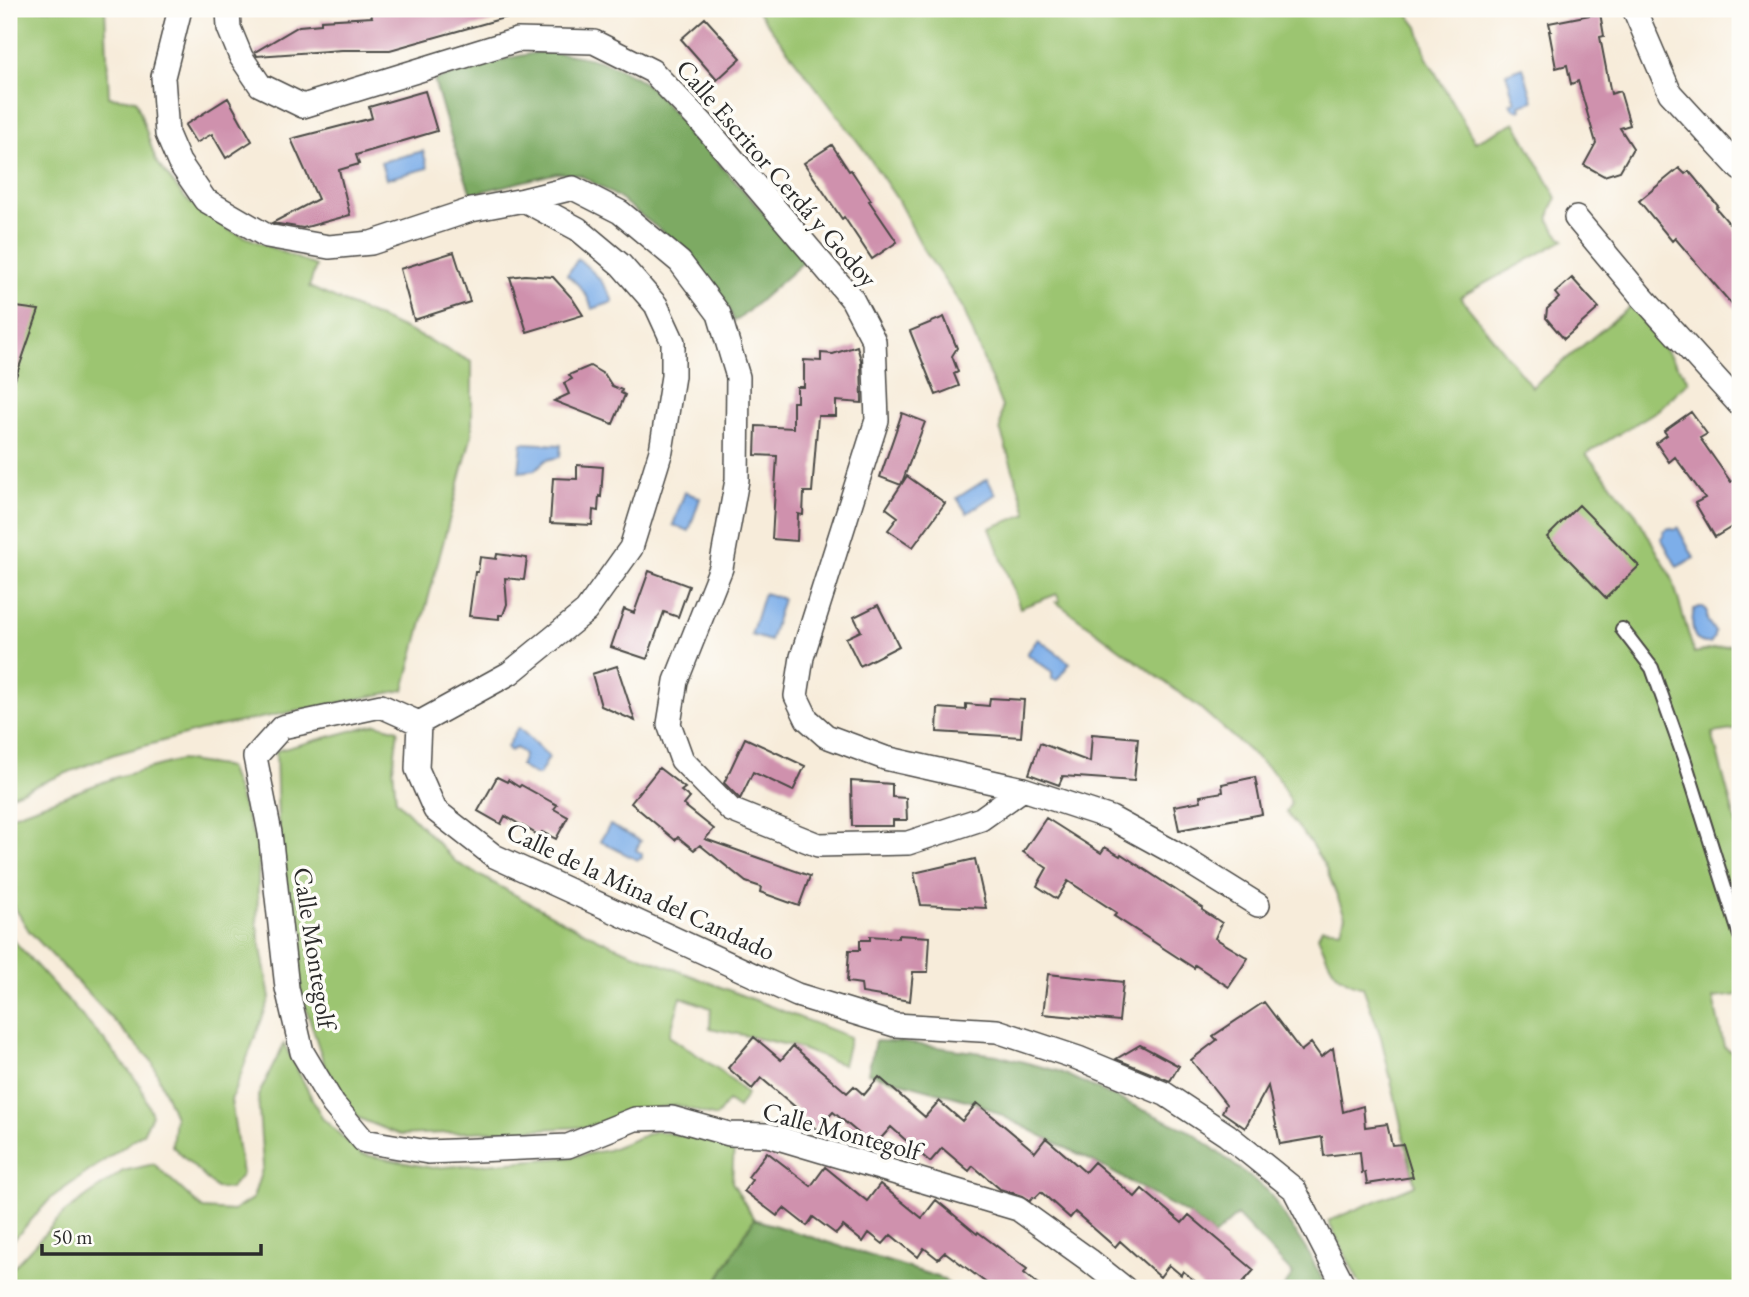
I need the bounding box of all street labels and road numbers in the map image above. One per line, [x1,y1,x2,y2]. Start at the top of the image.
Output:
street label: Calle Escritor Cerdá y Godoy [669,52,886,294]
street label: Calle de la Mina del Candado [501,814,781,968]
street label: Calle Montegolf [285,865,345,1034]
street label: Calle Montegolf [759,1094,928,1169]

